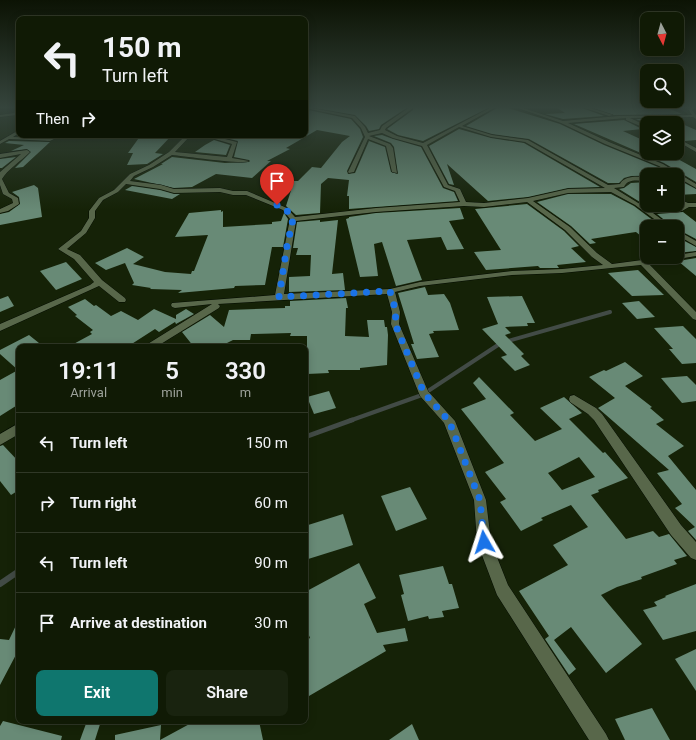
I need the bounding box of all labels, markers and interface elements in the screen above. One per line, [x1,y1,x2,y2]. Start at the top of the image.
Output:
north arrow [640,12,684,56]
map controls [640,12,684,264]
text: 150 m [102,31,181,64]
icon: left [36,32,88,84]
button: search [640,64,684,108]
text: Turn left [102,65,168,86]
icon: right [77,108,99,130]
text: Then [36,110,69,128]
button: layers [640,116,684,160]
pin [260,164,294,205]
button: + [640,168,684,212]
icon: arrive [266,170,288,192]
button: − [640,220,684,264]
text: 19:11 [58,357,119,385]
text: 5 [165,357,179,385]
text: 330 [225,357,266,385]
text: Arrival [70,385,107,400]
text: min [161,385,183,400]
text: m [240,385,251,400]
icon: left [36,432,58,454]
text: Turn left [70,434,127,452]
text: 150 m [246,434,288,452]
icon: right [36,492,58,514]
text: Turn right [70,494,136,512]
text: 60 m [254,494,288,512]
position arrow [463,521,505,563]
icon: left [36,552,58,574]
text: Turn left [70,554,127,572]
text: 90 m [254,554,288,572]
icon: arrive [36,612,58,634]
text: Arrive at destination [70,614,207,632]
text: 30 m [254,614,288,632]
button: Exit [36,670,158,716]
button: Share [166,670,288,716]

